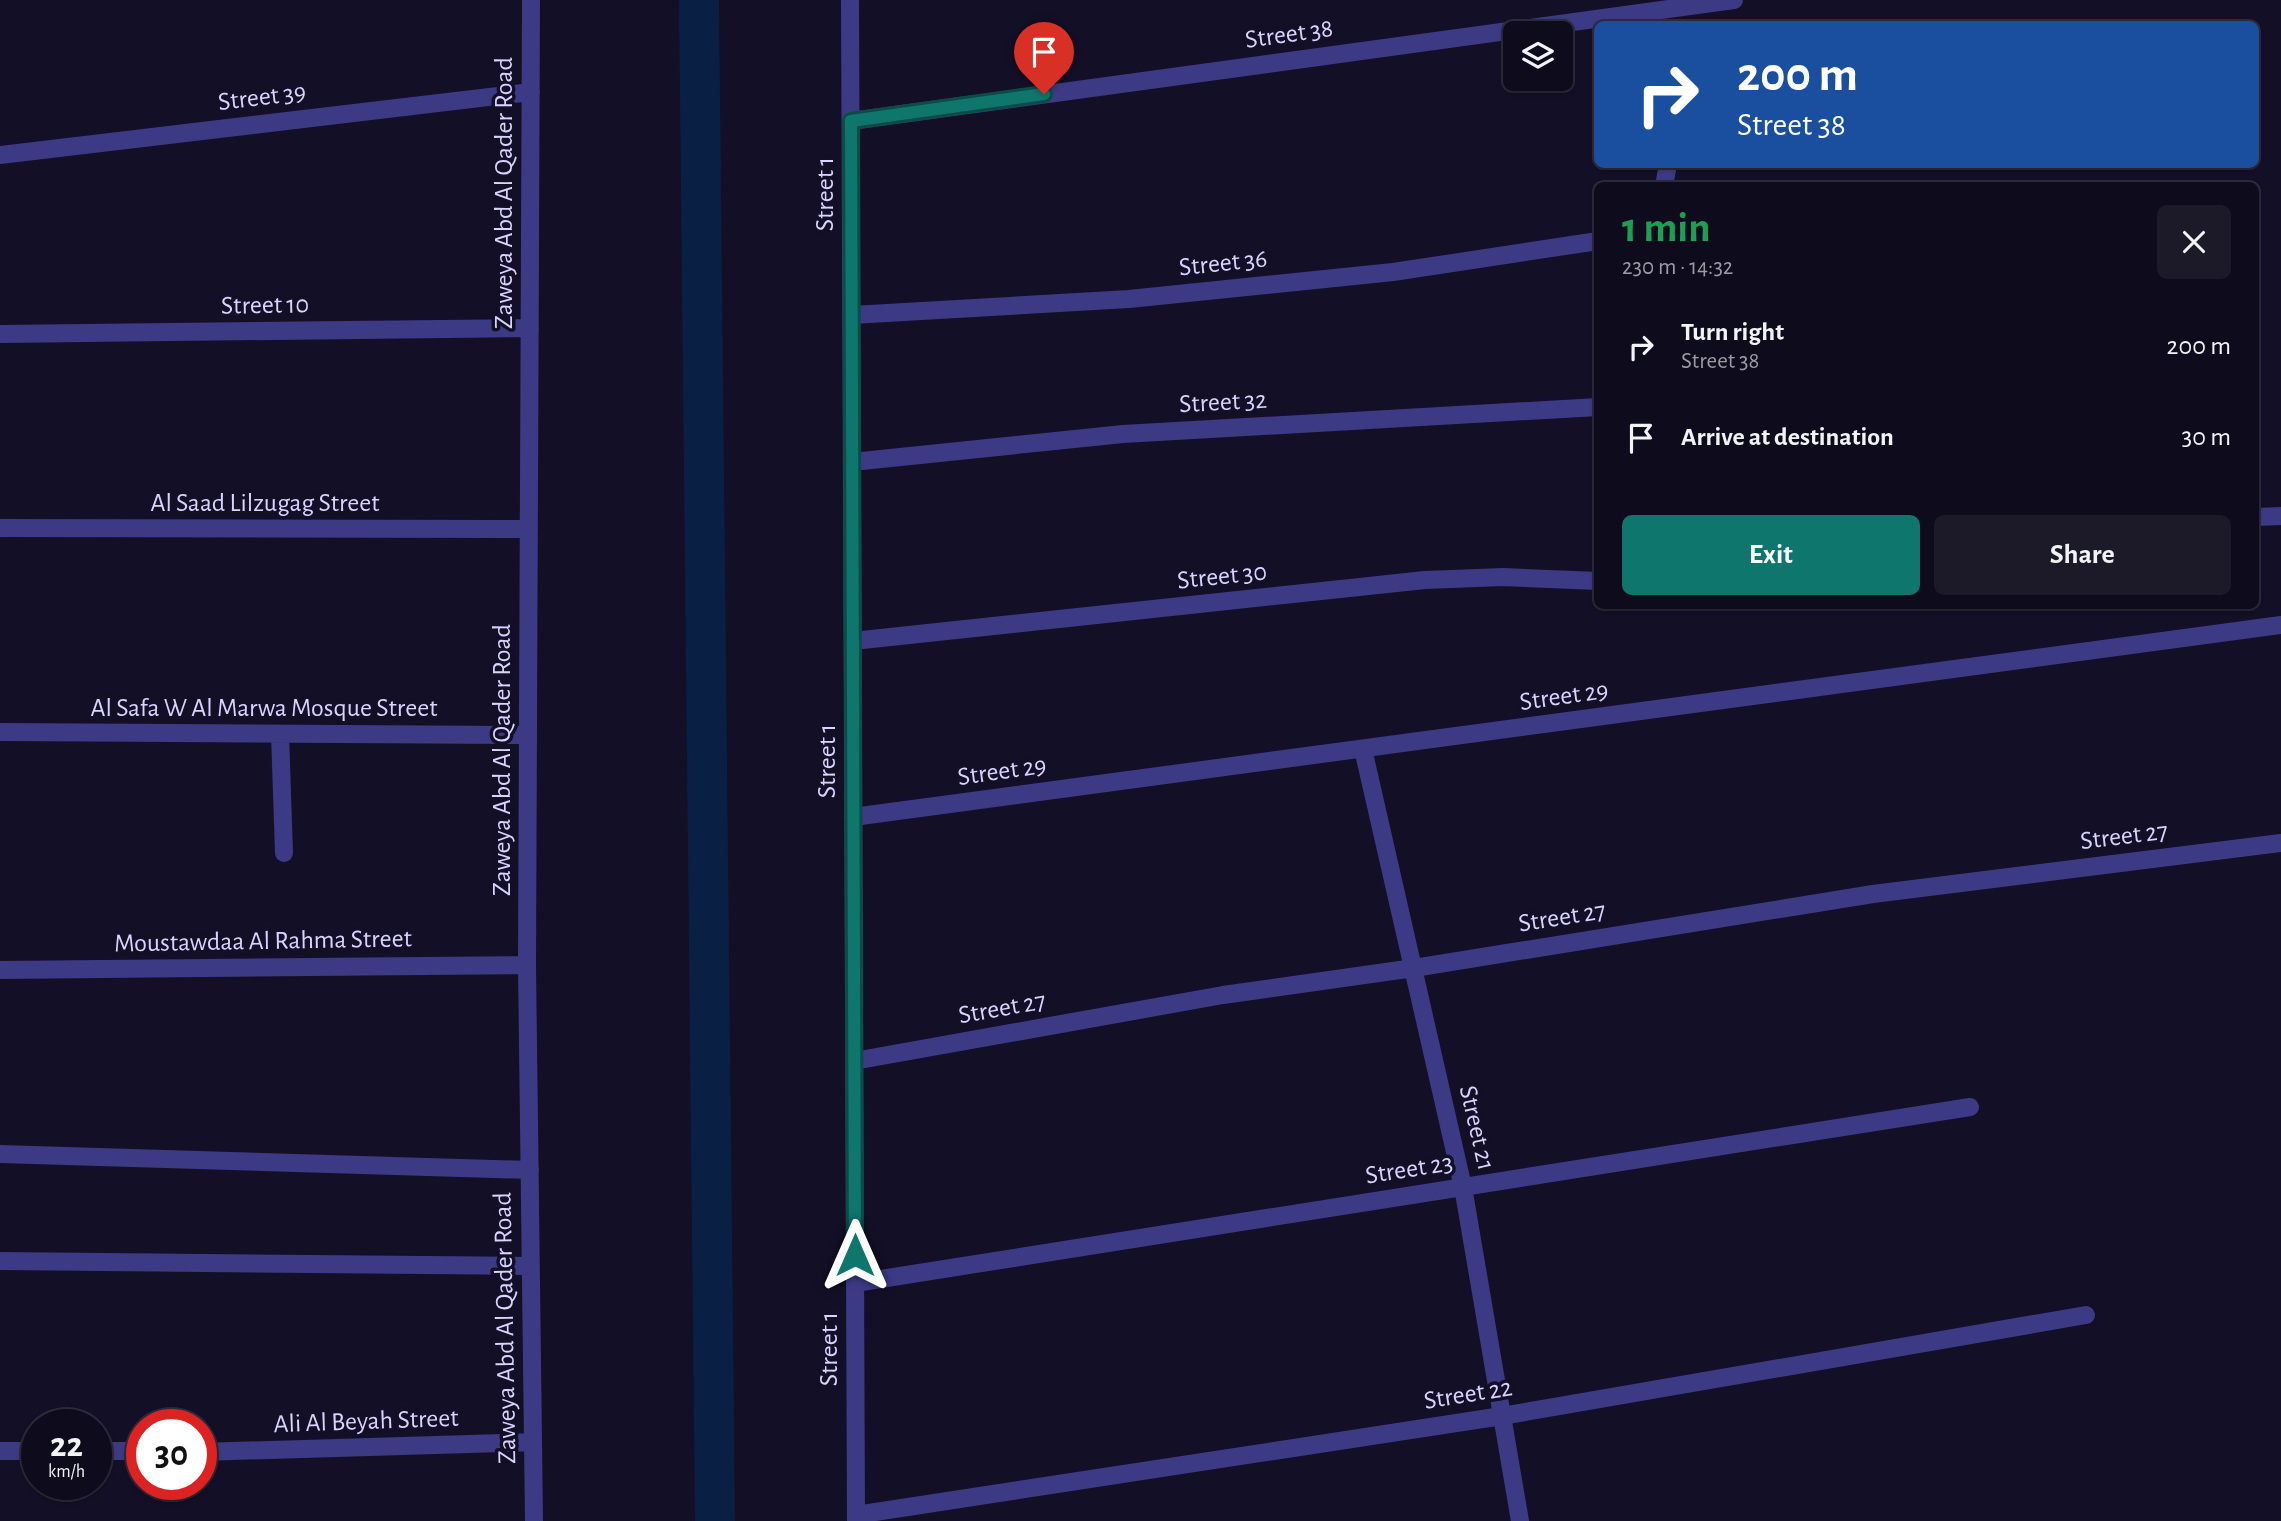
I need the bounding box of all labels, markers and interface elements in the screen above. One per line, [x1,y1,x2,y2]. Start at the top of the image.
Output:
street label: Street 38 [1243,15,1335,53]
map controls [1503,21,1573,91]
button: layers [1503,21,1573,91]
pin [1014,22,1074,94]
icon: arrive [1025,33,1063,71]
icon: right [1622,49,1713,140]
text: 200 m [1737,51,1858,100]
street label: Zaweya Abd Al Qader Road [491,57,517,329]
street label: Street 39 [217,79,307,115]
text: Street 38 [1737,109,1846,141]
street label: Street 1 [812,157,838,231]
button: close [2157,205,2231,279]
text: 1 min [1622,207,1711,249]
street label: Street 36 [1178,245,1268,281]
text: 230 m · 14:32 [1622,256,1733,279]
street label: Street 10 [221,291,309,319]
text: Turn right [1681,319,1784,345]
icon: right [1622,328,1660,366]
text: 200 m [2167,333,2231,359]
text: Street 38 [1681,350,1759,373]
street label: Street 32 [1178,387,1268,417]
icon: arrive [1622,419,1660,457]
text: Arrive at destination [1681,424,1894,450]
text: 30 m [2181,424,2231,450]
street label: Al Saad Lilzugag Street [150,490,380,516]
button: Exit [1622,515,1920,595]
button: Share [1934,515,2231,595]
street label: Street 30 [1176,558,1268,594]
street label: Zaweya Abd Al Qader Road [489,624,515,896]
street label: Street 29 [1518,677,1610,715]
street label: Al Safa W Al Marwa Mosque Street [91,695,437,721]
street label: Street 1 [814,724,840,798]
street label: Street 29 [956,752,1048,790]
street label: Street 27 [2079,818,2169,854]
street label: Street 27 [1516,897,1608,937]
street label: Moustawdaa Al Rahma Street [114,925,412,957]
street label: Street 27 [956,988,1048,1028]
street label: Street 21 [1455,1083,1499,1173]
street label: Street 23 [1363,1149,1455,1189]
street label: Zaweya Abd Al Qader Road [490,1192,520,1464]
position arrow [818,1218,892,1292]
street label: Street 1 [816,1312,842,1386]
street label: Street 22 [1422,1374,1514,1414]
street label: Ali Al Beyah Street [273,1405,459,1437]
speed limit sign: 30 [126,1409,217,1500]
text: 22 [50,1428,83,1463]
text: km/h [48,1463,85,1481]

